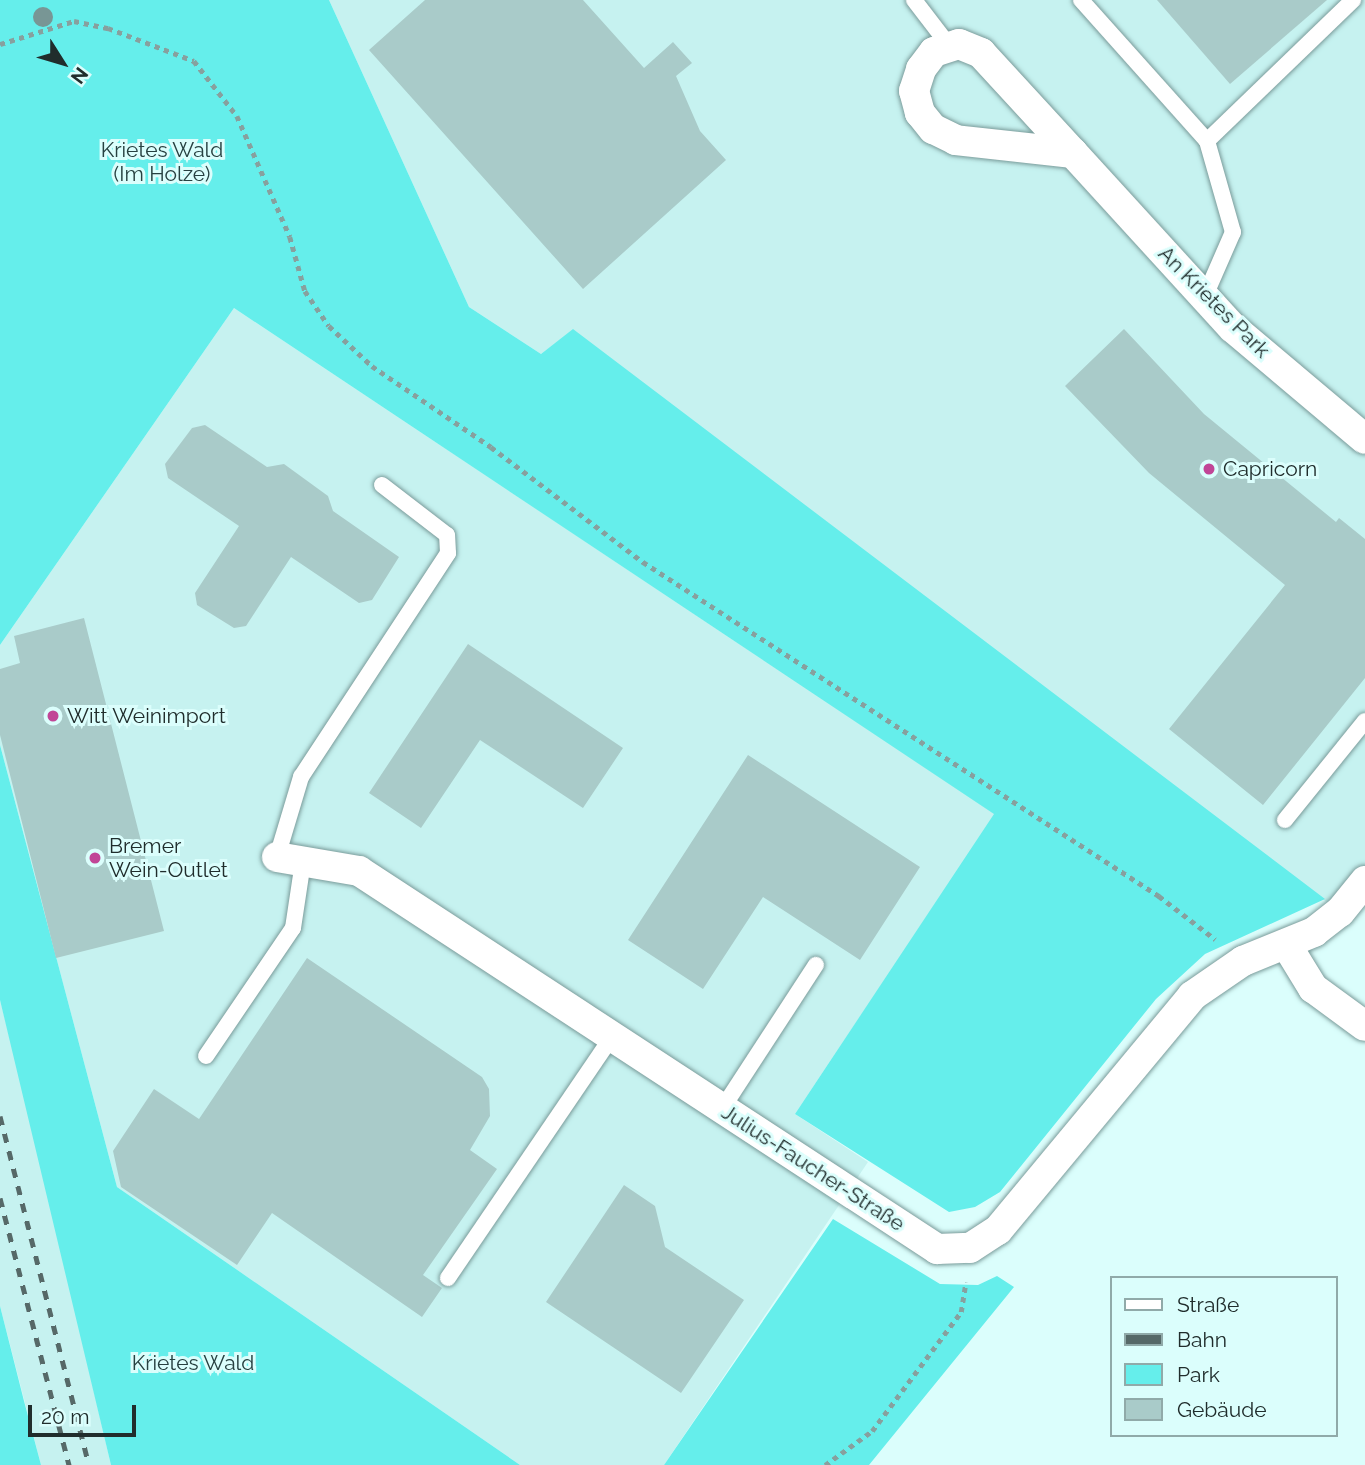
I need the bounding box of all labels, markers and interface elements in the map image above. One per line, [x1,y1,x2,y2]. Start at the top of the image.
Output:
north arrow [28,28,98,98]
text: N [67,63,93,88]
park label: Krietes Wald (Im Holze) [100,137,224,187]
street label: An Krietes Park [1153,241,1275,363]
place label: Capricorn [1223,456,1317,482]
marker: Capricorn [1201,461,1217,477]
place label: Witt Weinimport [67,703,226,729]
marker: Witt Weinimport [45,708,61,724]
place label: Bremer Wein-Outlet [109,833,228,883]
marker: Bremer Wein-Outlet [87,850,103,866]
street label: Julius-Faucher-Straße [717,1099,909,1237]
legend [1110,1276,1337,1437]
text: Straße [1177,1292,1239,1317]
text: Bahn [1177,1327,1227,1352]
park label: Krietes Wald [131,1350,255,1376]
text: Park [1177,1362,1220,1387]
scale bar [32,1392,140,1436]
text: Gebäude [1177,1397,1267,1422]
text: 20 m [41,1404,89,1429]

